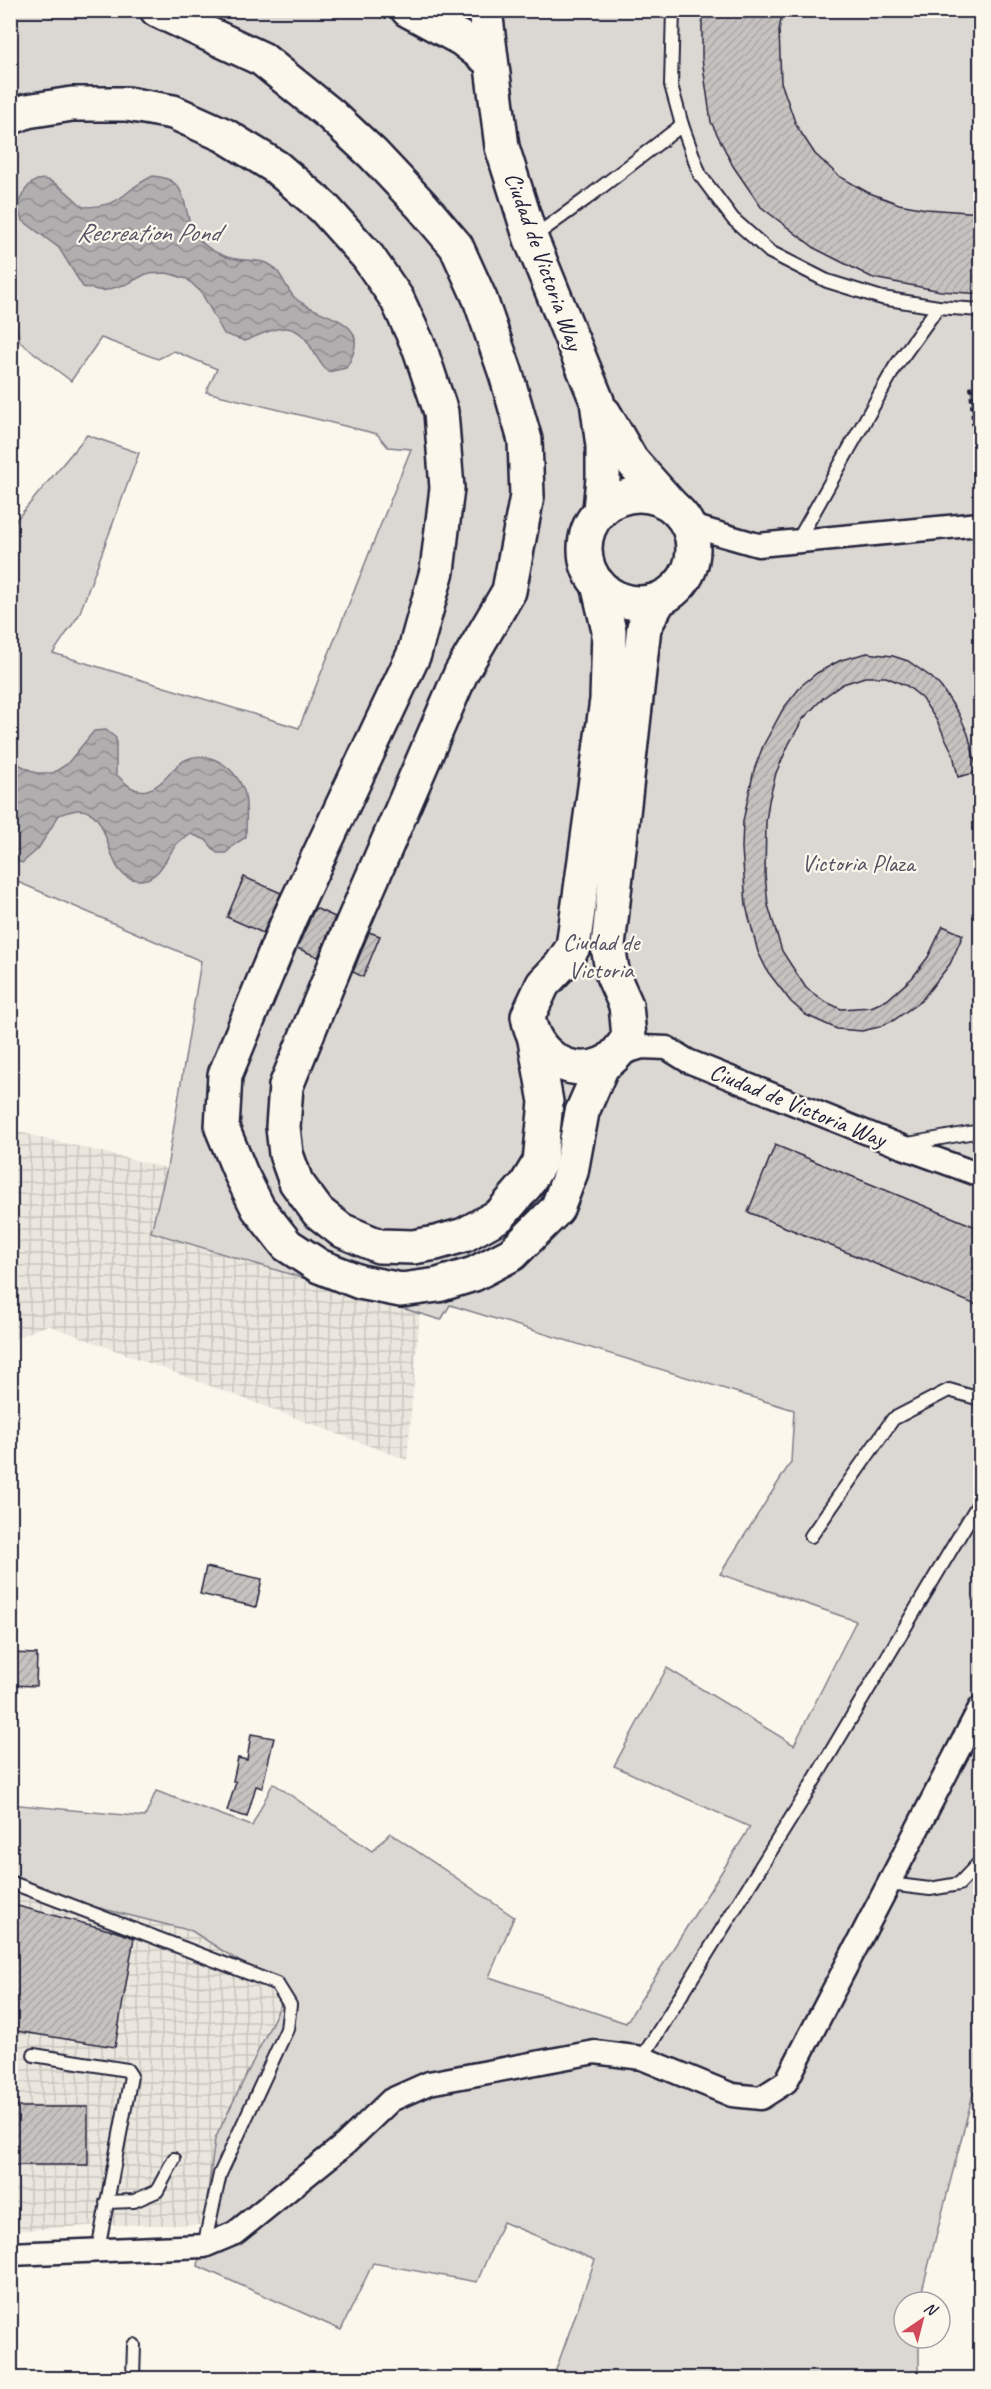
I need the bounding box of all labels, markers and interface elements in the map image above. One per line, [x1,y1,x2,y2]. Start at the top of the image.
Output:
street label: Ciudad de Victoria Way [498,168,591,356]
water label: Recreation Pond [77,216,227,249]
park label: Victoria Plaza [801,848,917,878]
park label: Ciudad de Victoria [563,927,641,985]
street label: Ciudad de Victoria Way [706,1056,892,1155]
north arrow [892,2290,952,2350]
text: N [920,2297,942,2321]

